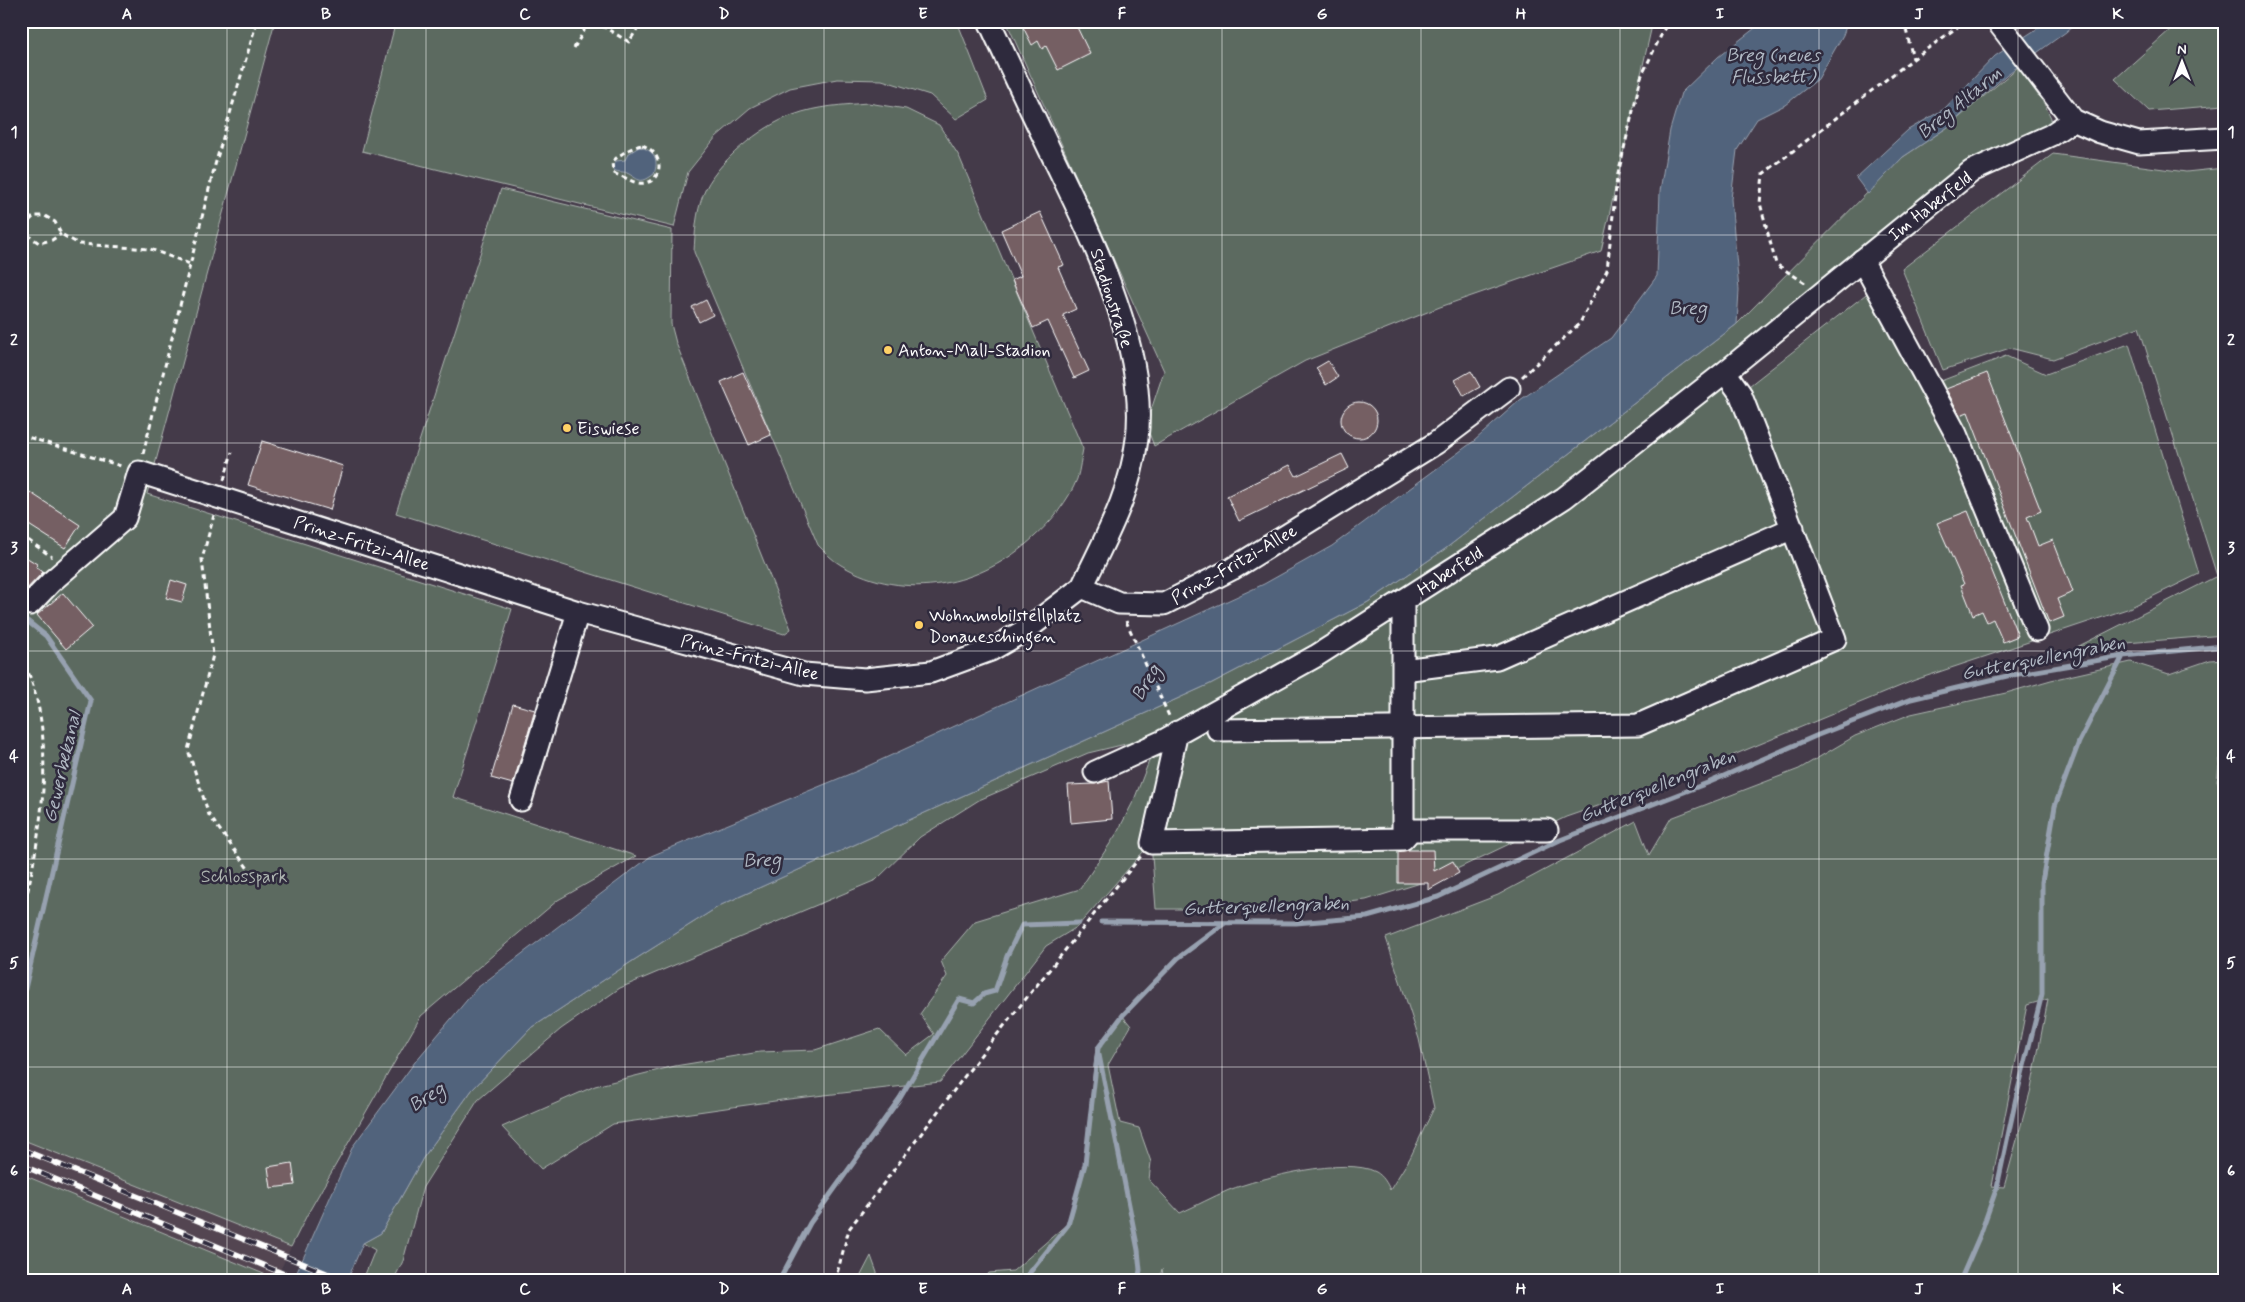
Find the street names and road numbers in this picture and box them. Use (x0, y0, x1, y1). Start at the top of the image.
street label: Im Haberfeld (1884, 166, 1978, 247)
street label: Stadionstraße (1084, 246, 1138, 351)
street label: Prinz-Fritzi-Allee (291, 511, 433, 577)
street label: Prinz-Fritzi-Allee (1167, 519, 1302, 611)
street label: Haberfeld (1413, 542, 1488, 602)
street label: Prinz-Fritzi-Allee (678, 629, 821, 687)

